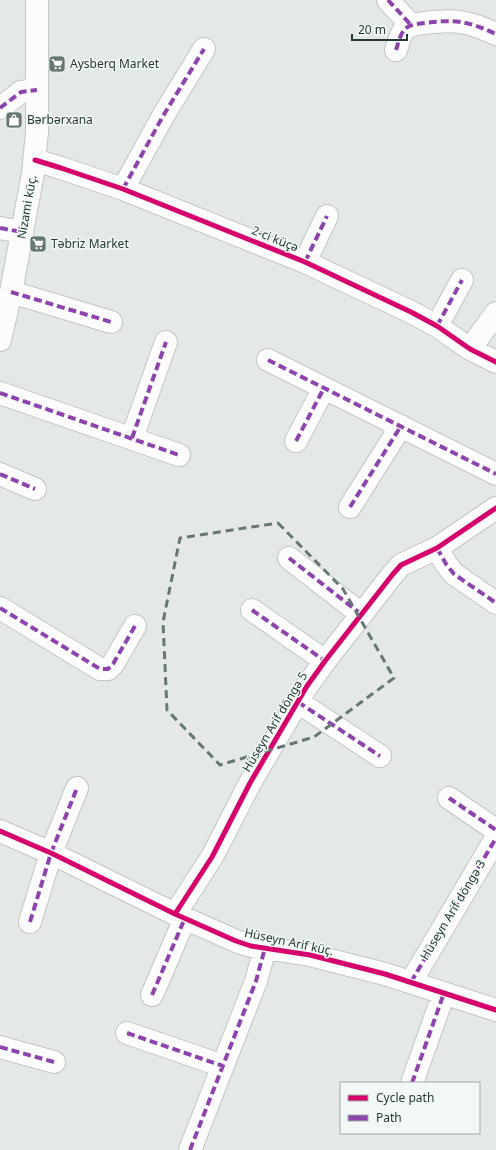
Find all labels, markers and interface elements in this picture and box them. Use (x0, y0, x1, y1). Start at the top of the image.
scale bar (352, 16, 407, 42)
text: 20 m (358, 21, 386, 38)
supermarket icon: Aysberq Market (47, 54, 67, 74)
place label: Aysberq Market (70, 55, 160, 72)
shop icon: Bərbərxana (4, 110, 24, 130)
place label: Bərbərxana (27, 111, 93, 128)
street label: Nizami küç. (13, 174, 41, 240)
street label: 2-ci küçə (249, 221, 301, 256)
supermarket icon: Təbriz Market (28, 234, 48, 254)
place label: Təbriz Market (51, 235, 129, 252)
street label: Hüseyn Arif döngə 5 (238, 668, 311, 775)
street label: Hüseyn Arif döngə 3 (416, 856, 489, 963)
street label: Hüseyn Arif küç. (243, 924, 335, 959)
legend (340, 1082, 480, 1134)
text: Cycle path (376, 1089, 434, 1106)
text: Path (376, 1109, 402, 1126)

